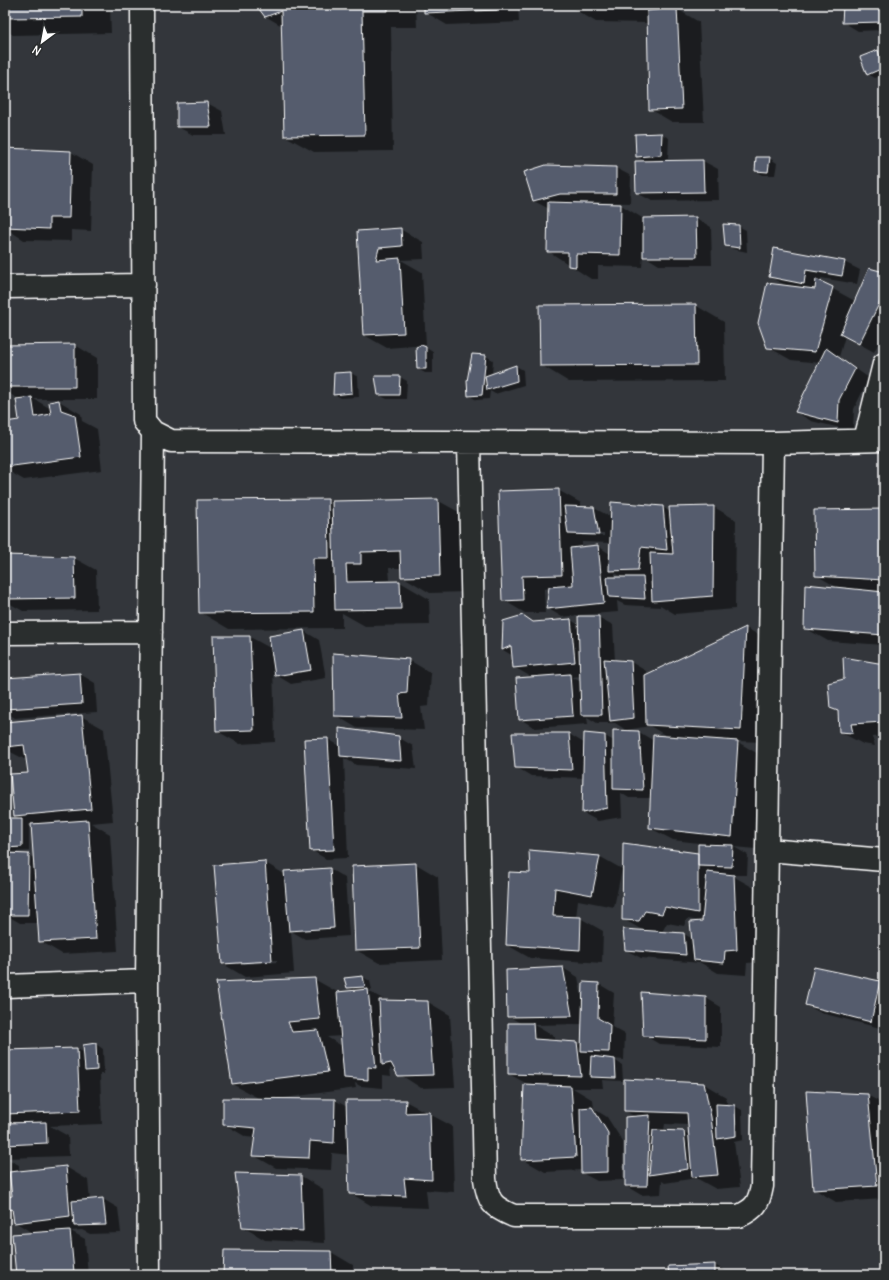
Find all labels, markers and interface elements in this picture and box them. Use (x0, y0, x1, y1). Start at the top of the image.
north arrow (22, 22, 62, 62)
text: N (30, 43, 44, 58)

